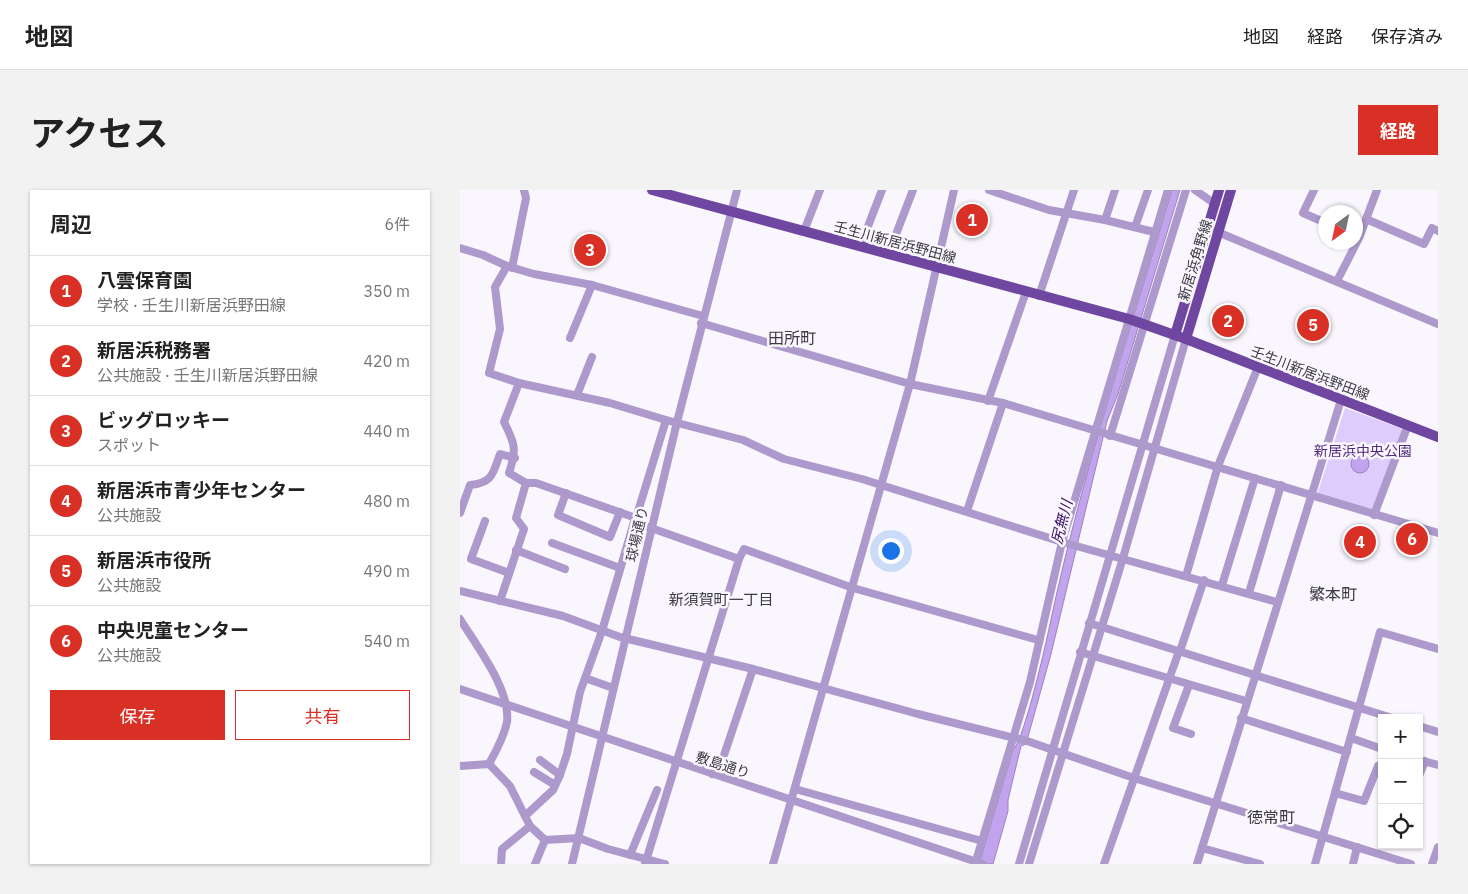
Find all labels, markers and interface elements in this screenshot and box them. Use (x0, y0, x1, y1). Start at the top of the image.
text: 地図 (25, 20, 73, 52)
text: 地図 (1243, 25, 1279, 48)
text: 経路 (1307, 25, 1343, 48)
text: 保存済み (1371, 25, 1443, 48)
button: 経路 (1358, 105, 1438, 155)
text: アクセス (30, 110, 168, 156)
pin: 1 (956, 201, 988, 239)
north arrow (1318, 205, 1363, 250)
text: 周辺 (50, 210, 92, 238)
text: 6件 (384, 214, 410, 234)
street label: 壬生川新居浜野田線 (832, 217, 958, 267)
street label: 新居浜角野線 (1174, 217, 1216, 303)
pin: 3 (574, 231, 606, 269)
text: 八雲保育園 (97, 268, 192, 292)
text: 1 (61, 281, 71, 301)
text: 350 m (363, 281, 410, 301)
text: 学校 · 壬生川新居浜野田線 (97, 295, 286, 315)
pin: 2 (1212, 302, 1244, 340)
pin: 5 (1297, 306, 1329, 344)
district label: 田所町 (768, 328, 816, 348)
text: 新居浜税務署 (97, 338, 211, 362)
street label: 壬生川新居浜野田線 (1248, 342, 1372, 404)
text: 2 (61, 351, 71, 371)
text: 420 m (363, 351, 410, 371)
text: 公共施設 · 壬生川新居浜野田線 (97, 365, 318, 385)
text: ビッグロッキー (97, 408, 230, 432)
text: 3 (61, 421, 71, 441)
text: 440 m (363, 421, 410, 441)
text: スポット (97, 435, 161, 455)
park label: 新居浜中央公園 (1314, 442, 1412, 460)
text: 新居浜市青少年センター (97, 478, 306, 502)
text: 4 (61, 491, 71, 511)
text: 480 m (363, 491, 410, 511)
water label: 尻無川 (1047, 496, 1077, 546)
text: 公共施設 (97, 505, 161, 525)
street label: 球場通り (622, 505, 652, 563)
pin: 6 (1396, 520, 1428, 558)
pin: 4 (1344, 523, 1376, 561)
your location (878, 538, 904, 564)
text: 新居浜市役所 (97, 548, 211, 572)
text: 5 (61, 561, 71, 581)
text: 490 m (363, 561, 410, 581)
text: 公共施設 (97, 575, 161, 595)
district label: 繁本町 (1309, 584, 1357, 604)
district label: 新須賀町一丁目 (668, 590, 774, 609)
text: 中央児童センター (97, 618, 249, 642)
text: 6 (61, 631, 71, 651)
text: 540 m (363, 631, 410, 651)
text: 公共施設 (97, 645, 161, 665)
button: 保存 (50, 690, 225, 740)
button: 共有 (235, 690, 410, 740)
map controls (1378, 714, 1423, 849)
button: + (1378, 714, 1423, 759)
street label: 敷島通り (694, 748, 752, 782)
button: − (1378, 759, 1423, 804)
button: locate (1378, 804, 1423, 849)
district label: 徳常町 (1247, 807, 1295, 827)

